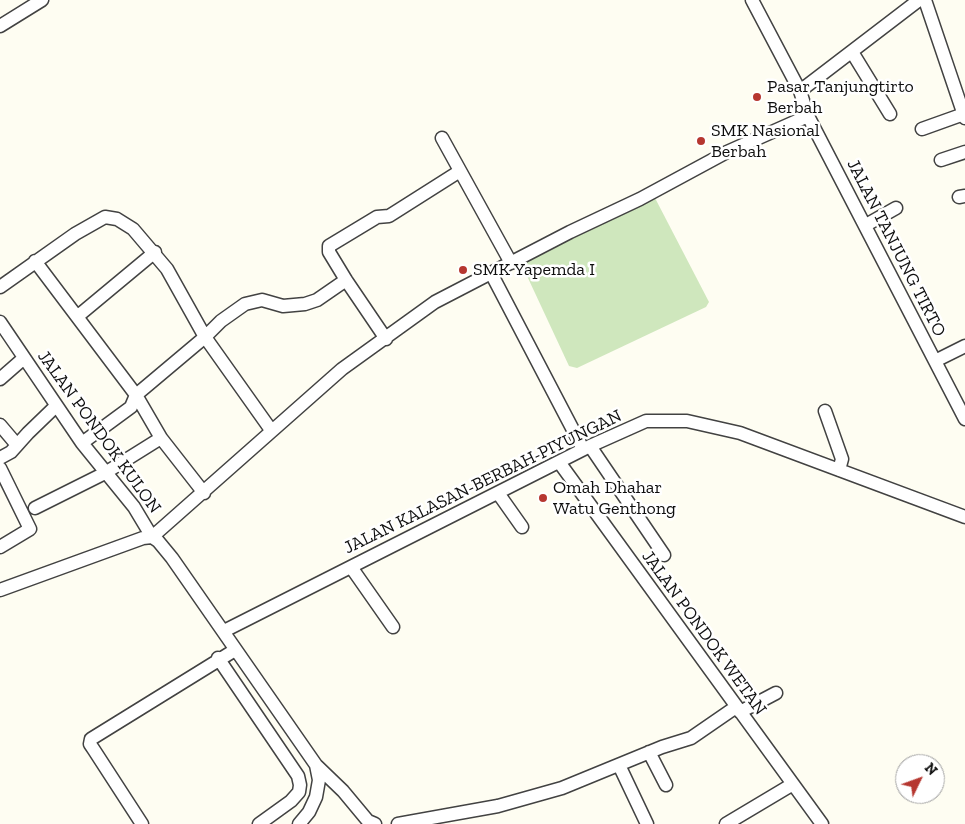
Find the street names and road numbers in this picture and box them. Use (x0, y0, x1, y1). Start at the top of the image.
street label: JALAN TANJUNG TIRTO (842, 156, 950, 340)
street label: JALAN PONDOK KULON (33, 346, 165, 518)
street label: JALAN KALASAN-BERBAH-PIYUNGAN (341, 405, 625, 559)
street label: JALAN PONDOK WETAN (637, 546, 771, 720)

